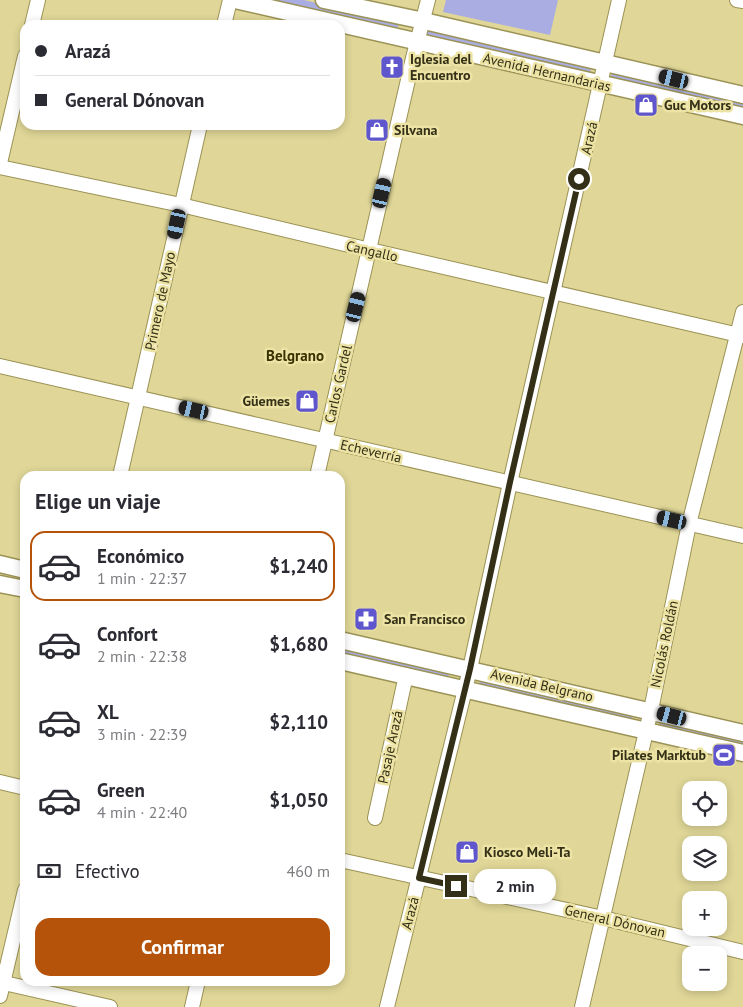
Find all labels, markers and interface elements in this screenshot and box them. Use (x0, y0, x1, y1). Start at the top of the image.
text: Arazá (65, 39, 111, 63)
street label: Avenida Hernandarias (481, 49, 613, 95)
place label: Iglesia del Encuentro (410, 50, 473, 84)
church icon: Iglesia del Encuentro (379, 54, 405, 80)
car (657, 68, 690, 90)
text: General Dónovan (65, 88, 204, 112)
shop icon: Guc Motors (633, 92, 659, 118)
place label: Guc Motors (664, 96, 731, 114)
shop icon: Silvana (364, 117, 390, 143)
street label: Arazá (577, 120, 602, 156)
place label: Silvana (394, 121, 438, 139)
route start (568, 168, 590, 190)
car (371, 177, 392, 209)
car (166, 208, 187, 240)
street label: Cangallo (344, 236, 400, 266)
street label: Primero de Mayo (141, 250, 179, 352)
car (345, 291, 366, 323)
street label: Carlos Gardel (320, 343, 356, 425)
district label: Belgrano (266, 346, 324, 365)
shop icon: Güemes (294, 388, 320, 414)
place label: Güemes (243, 392, 290, 410)
car (177, 399, 210, 421)
street label: Echeverría (339, 435, 403, 467)
text: Elige un viaje (35, 487, 161, 515)
car (655, 509, 688, 531)
icon: car (37, 544, 82, 589)
text: Económico (97, 544, 184, 568)
text: $1,240 (269, 554, 328, 578)
text: 1 min · 22:37 (97, 568, 187, 588)
street label: Nicolás Roldán (646, 599, 682, 689)
pharmacy icon: San Francisco (353, 606, 379, 632)
place label: San Francisco (384, 610, 466, 628)
icon: car (37, 622, 82, 667)
text: Confort (97, 622, 158, 646)
text: $1,680 (269, 632, 328, 656)
text: 2 min · 22:38 (97, 646, 187, 666)
street label: Avenida Belgrano (489, 664, 595, 706)
icon: car (37, 700, 82, 745)
text: XL (97, 700, 119, 724)
car (655, 705, 688, 727)
street label: Pasaje Arazá (373, 709, 407, 785)
text: $2,110 (269, 710, 328, 734)
text: 3 min · 22:39 (97, 724, 187, 744)
sports icon: Pilates Marktub (711, 742, 737, 768)
place label: Pilates Marktub (612, 746, 706, 764)
icon: car (37, 778, 82, 823)
text: Green (97, 778, 145, 802)
map controls (682, 781, 727, 991)
button: locate (682, 781, 727, 826)
text: $1,050 (269, 788, 328, 812)
text: 4 min · 22:40 (97, 802, 187, 822)
button: layers (682, 836, 727, 881)
shop icon: Kiosco Meli-Ta (454, 839, 480, 865)
place label: Kiosco Meli-Ta (484, 843, 570, 861)
icon: cash (35, 857, 63, 885)
text: Efectivo (75, 859, 140, 883)
text: 460 m (287, 861, 330, 881)
callout: 2 min (474, 868, 556, 904)
route end (445, 875, 467, 897)
text: 2 min (495, 876, 535, 896)
button: + (682, 891, 727, 936)
street label: Arazá (397, 895, 423, 931)
street label: General Dónovan (563, 901, 667, 941)
button: Confirmar (35, 918, 330, 976)
button: − (682, 946, 727, 991)

